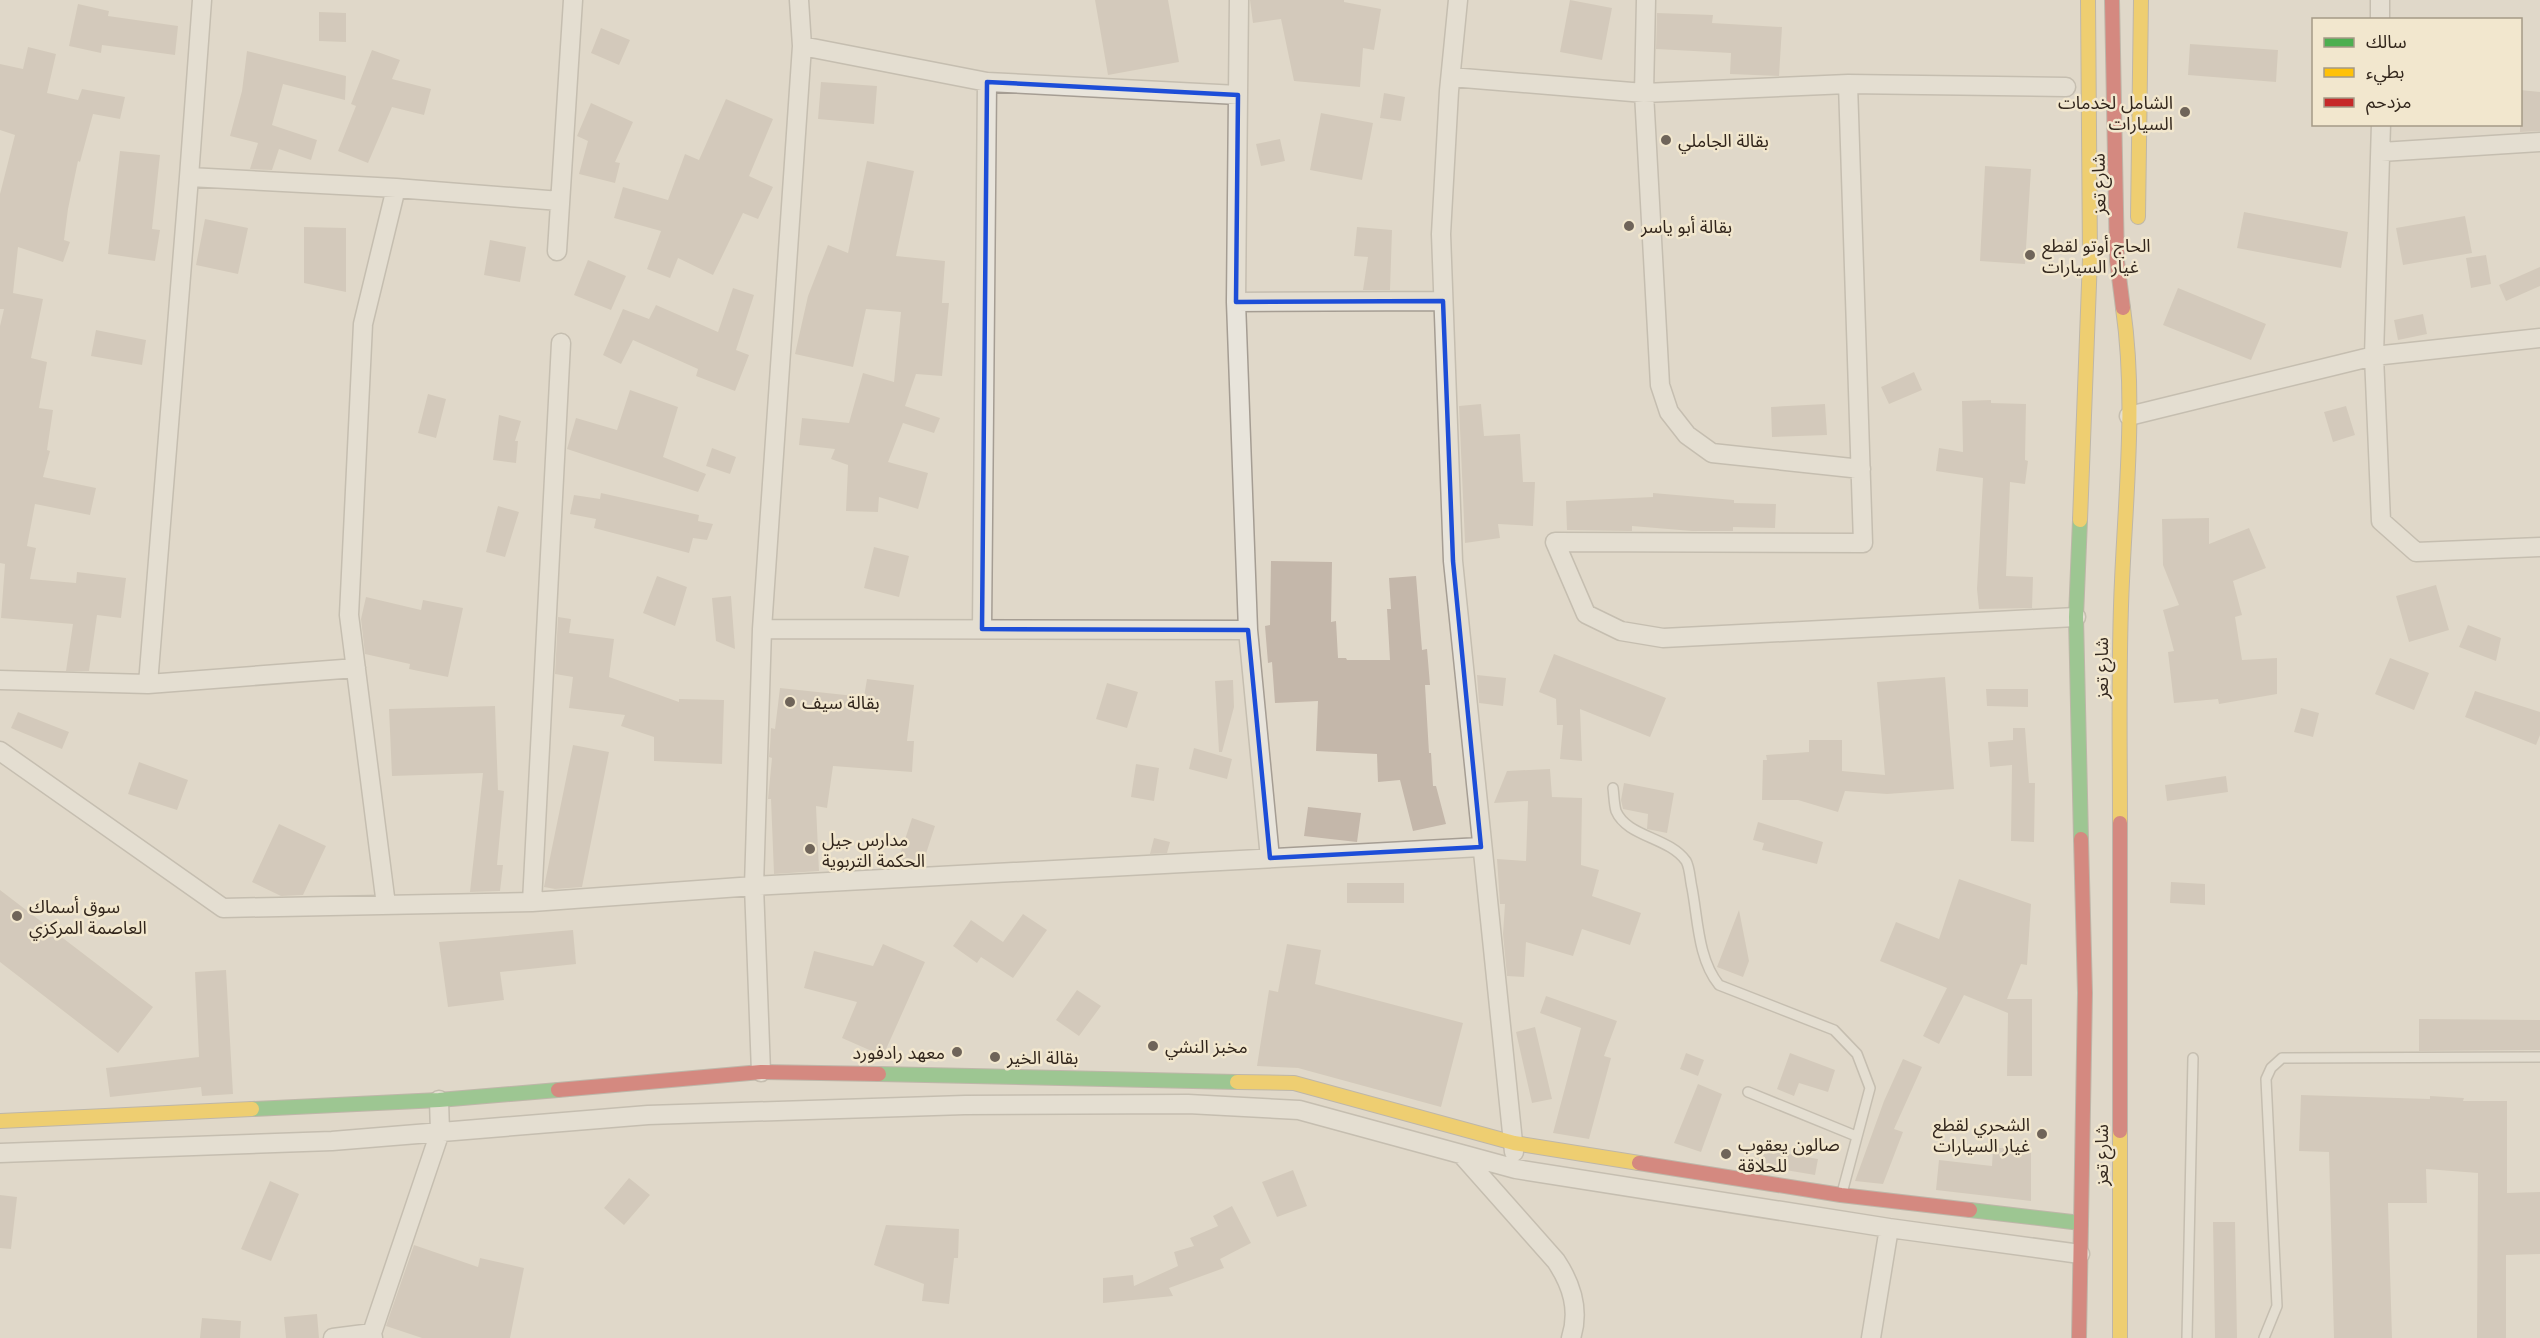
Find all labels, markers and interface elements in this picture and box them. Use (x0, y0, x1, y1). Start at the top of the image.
legend (2312, 18, 2522, 126)
text: سالك (2366, 29, 2407, 53)
text: بطيء (2366, 59, 2404, 85)
text: مزدحم (2366, 89, 2411, 115)
place label: الشامل لخدمات السيارات (2058, 90, 2173, 135)
marker: الشامل لخدمات السيارات (2178, 105, 2192, 119)
place label: بقالة الجاملي (1678, 128, 1769, 154)
marker: بقالة الجاملي (1659, 133, 1673, 147)
street label: شارع تعز (2085, 153, 2114, 216)
place label: بقالة أبو ياسر (1640, 214, 1732, 238)
marker: بقالة أبو ياسر (1622, 219, 1636, 233)
place label: الحاج أوتو لقطع غيار السيارات (2042, 233, 2151, 278)
marker: الحاج أوتو لقطع غيار السيارات (2023, 248, 2037, 262)
street label: شارع تعز (2089, 637, 2116, 700)
place label: بقالة سيف (802, 690, 880, 714)
marker: بقالة سيف (783, 695, 797, 709)
place label: مدارس جيل الحكمة التربوية (822, 827, 925, 872)
marker: مدارس جيل الحكمة التربوية (803, 842, 817, 856)
place label: سوق أسماك العاصمة المركزي (29, 894, 147, 941)
marker: سوق أسماك العاصمة المركزي (10, 909, 24, 923)
place label: مخبز النشي (1165, 1034, 1248, 1060)
marker: مخبز النشي (1146, 1039, 1160, 1053)
place label: معهد رادفورد (853, 1040, 945, 1064)
marker: معهد رادفورد (950, 1045, 964, 1059)
place label: بقالة الخير (1006, 1045, 1078, 1069)
marker: بقالة الخير (988, 1050, 1002, 1064)
place label: الشحري لقطع غيار السيارات (1933, 1112, 2030, 1157)
street label: شارع تعز (2089, 1124, 2116, 1187)
marker: الشحري لقطع غيار السيارات (2035, 1127, 2049, 1141)
place label: صالون يعقوب للحلاقة (1738, 1132, 1840, 1177)
marker: صالون يعقوب للحلاقة (1719, 1147, 1733, 1161)

